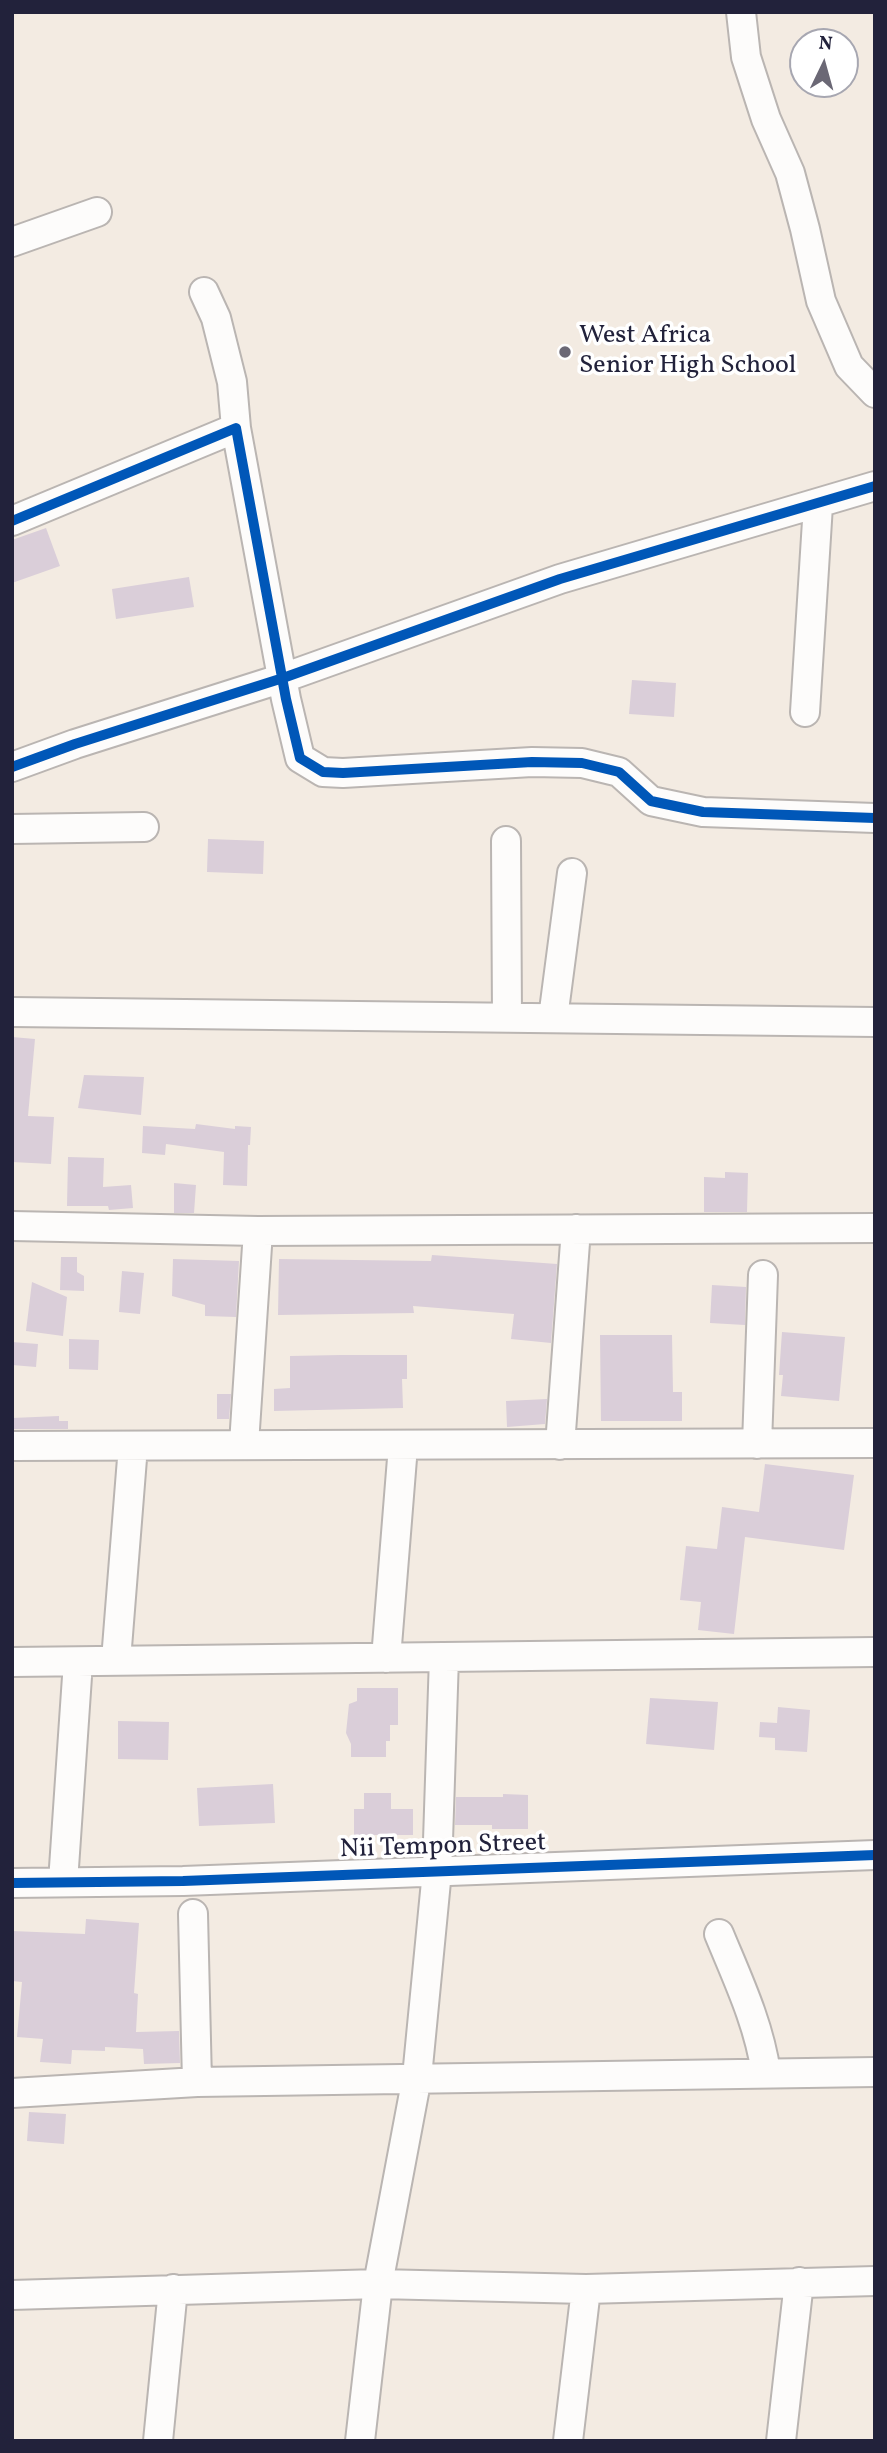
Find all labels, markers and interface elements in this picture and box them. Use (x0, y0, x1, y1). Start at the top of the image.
north arrow (789, 28, 859, 98)
text: N (818, 31, 834, 58)
place label: West Africa Senior High School (579, 321, 796, 382)
marker: West Africa Senior High School (557, 344, 573, 360)
street label: Nii Tempon Street (339, 1829, 547, 1867)

